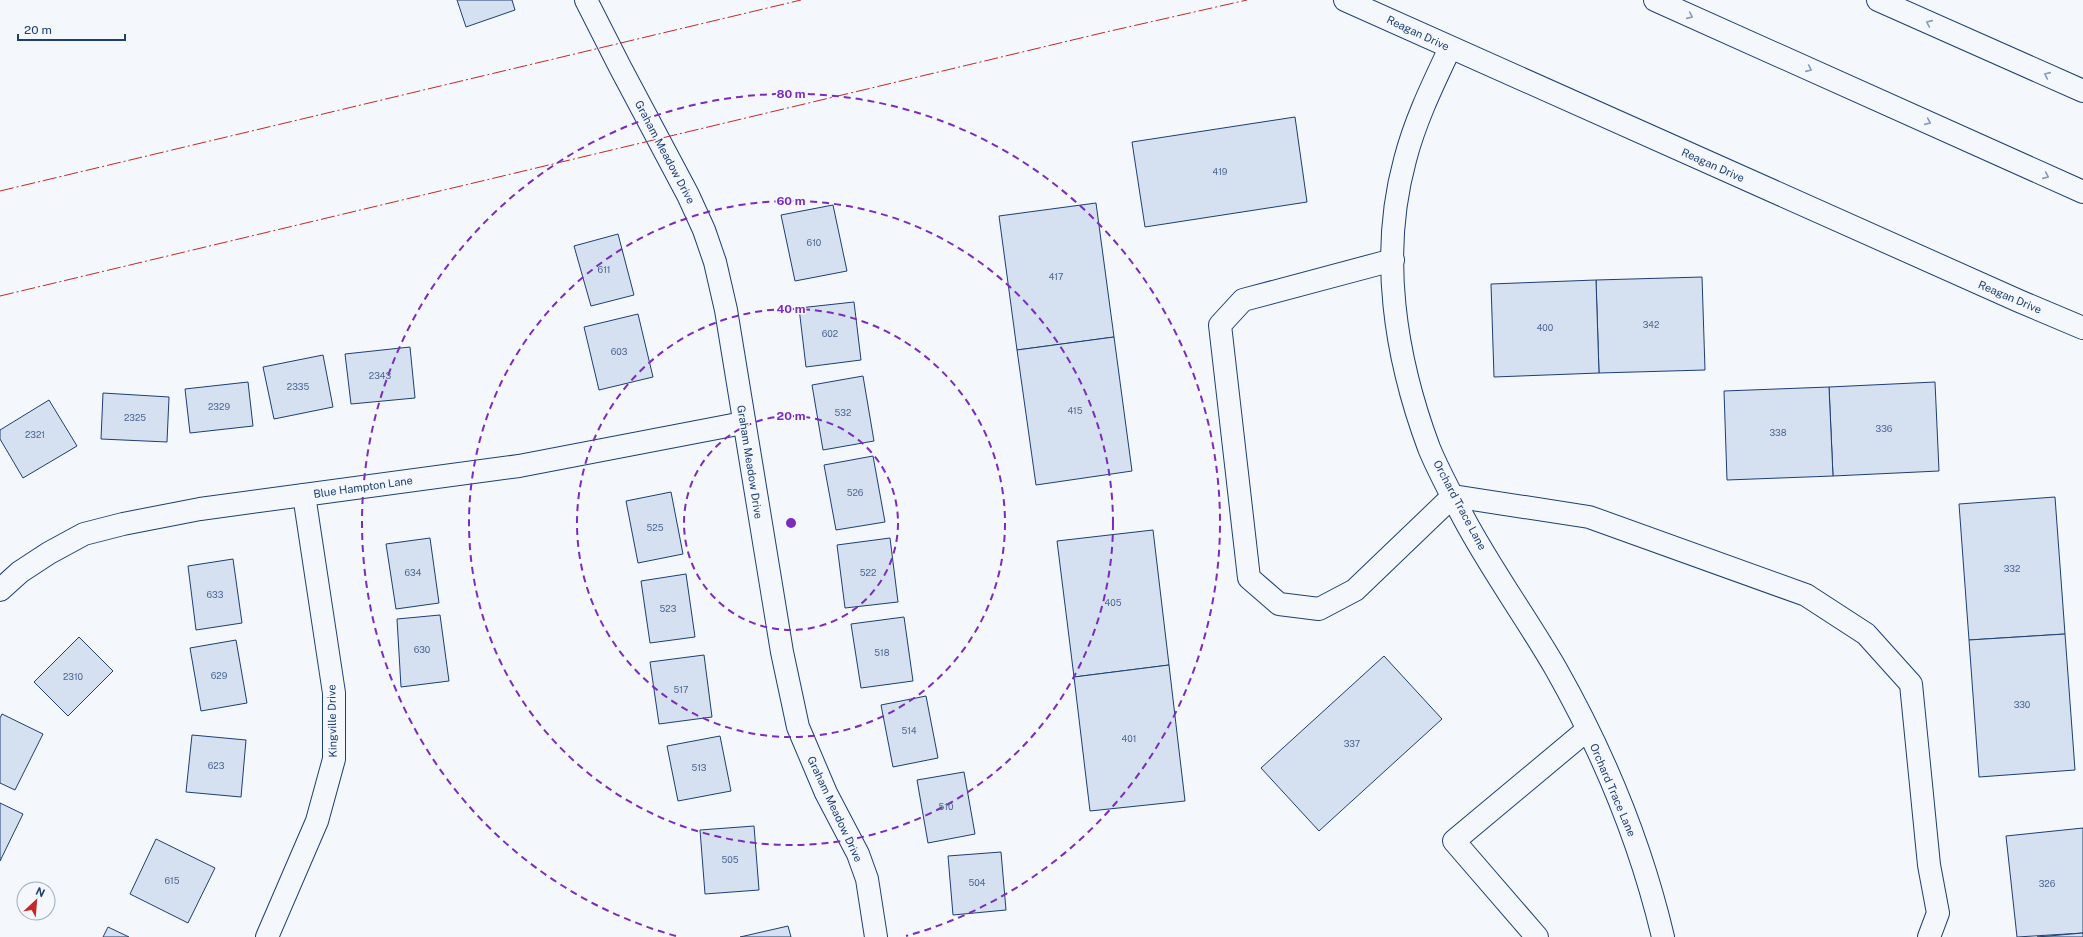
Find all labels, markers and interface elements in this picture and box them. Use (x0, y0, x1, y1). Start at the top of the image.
one-way arrow (1686, 11, 1694, 19)
street label: Reagan Drive (1385, 13, 1451, 53)
scale bar (18, 16, 125, 42)
one-way arrow (1925, 19, 1932, 27)
text: 20 m (24, 23, 52, 37)
one-way arrow (1805, 64, 1813, 72)
one-way arrow (2044, 72, 2051, 80)
text: 80 m (776, 87, 806, 101)
street label: Graham Meadow Drive (633, 98, 697, 206)
one-way arrow (1923, 117, 1931, 125)
street label: Reagan Drive (1680, 146, 1746, 184)
house number: 419 (1213, 166, 1228, 177)
one-way arrow (2042, 171, 2050, 179)
text: 60 m (776, 194, 806, 208)
house number: 610 (807, 237, 822, 248)
house number: 611 (598, 264, 610, 275)
house number: 417 (1049, 271, 1063, 282)
street label: Reagan Drive (1977, 278, 2043, 316)
text: 40 m (776, 302, 806, 316)
house number: 342 (1643, 319, 1659, 330)
house number: 400 (1537, 322, 1554, 333)
house number: 602 (822, 328, 838, 339)
house number: 603 (611, 346, 628, 357)
house number: 2343 (369, 370, 391, 381)
house number: 2335 (287, 381, 309, 392)
house number: 2329 (208, 401, 230, 412)
street label: Graham Meadow Drive (735, 404, 765, 520)
house number: 415 (1067, 405, 1083, 416)
house number: 532 (835, 407, 851, 418)
text: 20 m (777, 409, 806, 423)
house number: 2325 (124, 412, 146, 423)
house number: 336 (1876, 423, 1893, 434)
house number: 338 (1769, 427, 1787, 438)
house number: 2321 (25, 429, 45, 440)
street label: Orchard Trace Lane (1431, 458, 1489, 552)
street label: Blue Hampton Lane (313, 474, 413, 500)
house number: 526 (847, 487, 864, 498)
centre of rings (784, 516, 798, 530)
house number: 525 (647, 522, 664, 533)
house number: 332 (2004, 563, 2020, 574)
house number: 634 (405, 567, 422, 578)
house number: 522 (860, 567, 876, 578)
house number: 633 (207, 589, 224, 600)
house number: 405 (1105, 597, 1122, 608)
house number: 523 (660, 603, 677, 614)
house number: 630 (414, 644, 431, 655)
house number: 518 (874, 647, 890, 658)
house number: 629 (211, 670, 228, 681)
house number: 2310 (63, 671, 84, 682)
street label: Kingville Drive (325, 684, 339, 758)
house number: 517 (674, 684, 688, 695)
house number: 330 (2014, 699, 2031, 710)
house number: 514 (901, 725, 917, 736)
house number: 401 (1122, 733, 1136, 744)
house number: 337 (1344, 738, 1360, 749)
street label: Orchard Trace Lane (1588, 742, 1638, 838)
street label: Graham Meadow Drive (805, 754, 865, 864)
house number: 623 (208, 760, 225, 771)
house number: 513 (691, 762, 707, 773)
house number: 510 (939, 801, 954, 812)
house number: 505 (721, 854, 739, 865)
house number: 615 (164, 875, 180, 886)
house number: 504 (969, 877, 986, 888)
house number: 326 (2039, 878, 2056, 889)
north arrow (16, 881, 56, 921)
text: N (34, 885, 47, 899)

